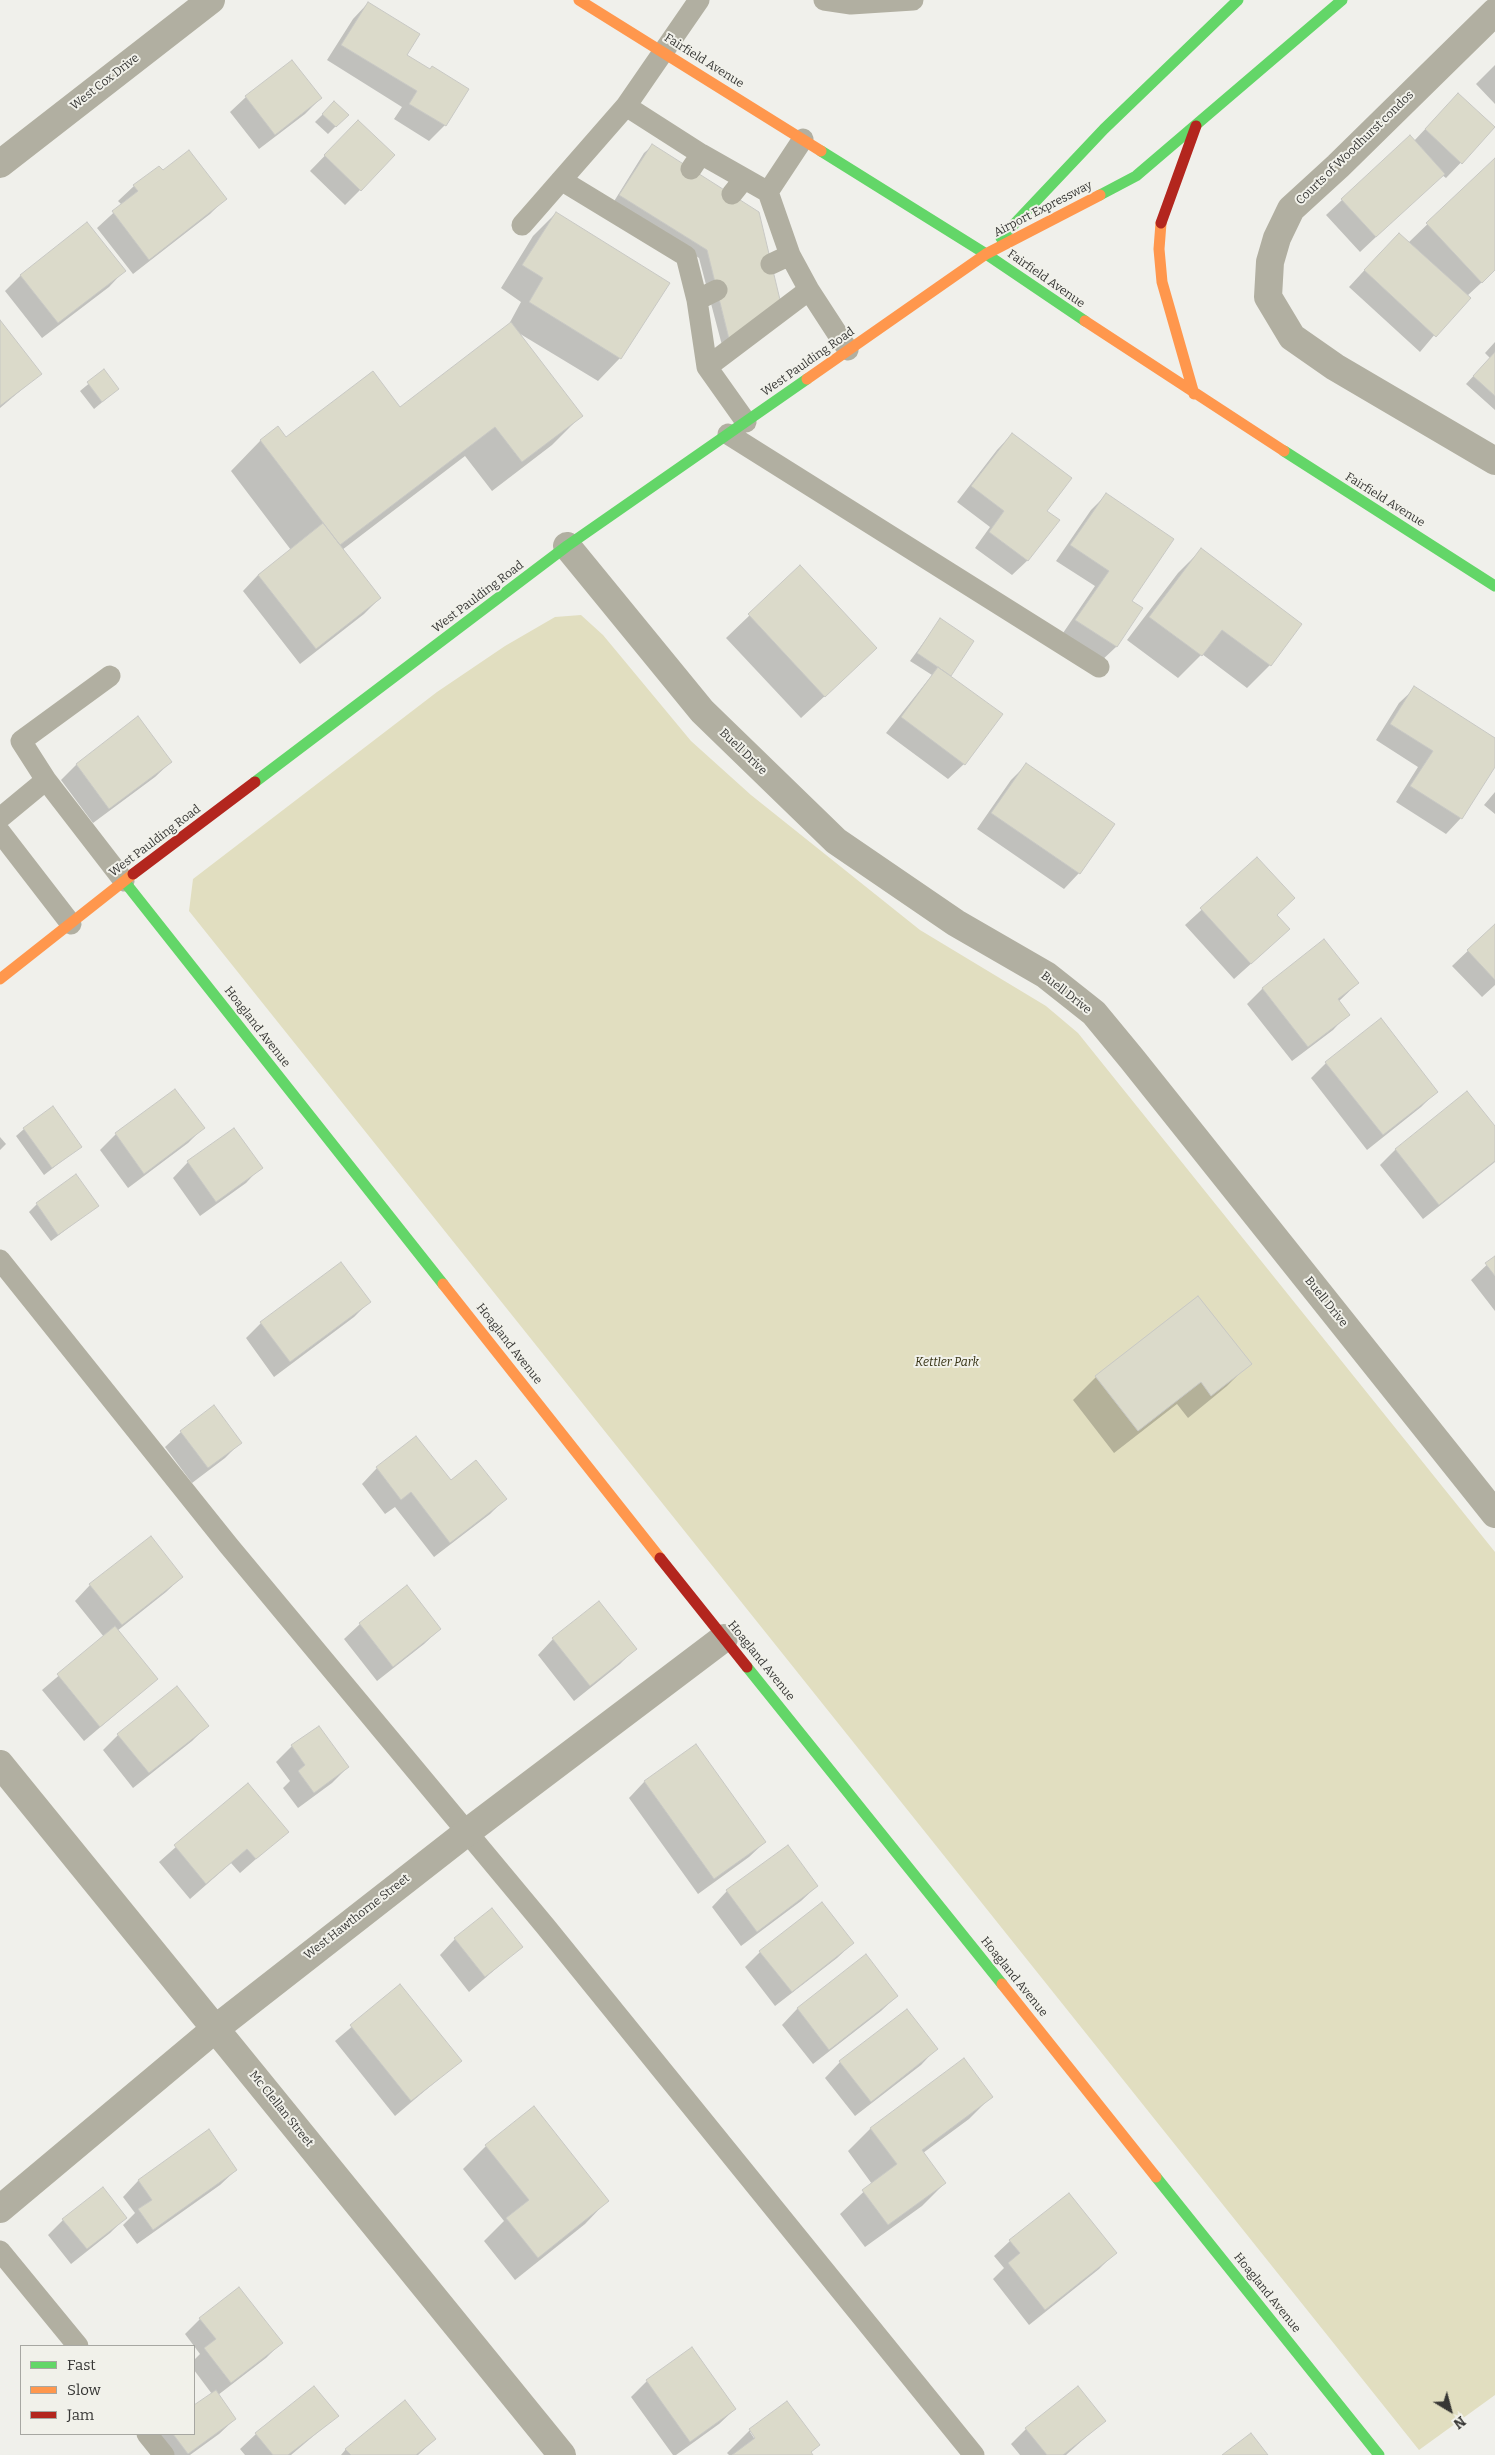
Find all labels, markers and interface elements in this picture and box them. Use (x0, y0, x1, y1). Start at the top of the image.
street label: Fairfield Avenue (661, 31, 747, 91)
street label: West Cox Drive (68, 51, 142, 113)
street label: Courts of Woodhurst condos (1293, 88, 1417, 208)
street label: Airport Expressway (991, 178, 1095, 240)
street label: Fairfield Avenue (1004, 247, 1088, 311)
street label: West Paulding Road (759, 324, 857, 400)
street label: Fairfield Avenue (1342, 470, 1428, 530)
street label: West Paulding Road (430, 558, 526, 636)
street label: Buell Drive (716, 726, 770, 778)
street label: West Paulding Road (107, 802, 203, 880)
street label: Buell Drive (1038, 969, 1094, 1017)
street label: Hoagland Avenue (221, 984, 293, 1070)
street label: Buell Drive (1301, 1274, 1351, 1330)
street label: Hoagland Avenue (473, 1301, 545, 1387)
park label: Kettler Park (915, 1356, 979, 1370)
street label: Hoagland Avenue (724, 1618, 798, 1704)
street label: West Hawthorne Street (301, 1871, 413, 1963)
street label: Hoagland Avenue (977, 1934, 1051, 2020)
street label: Mc Clellan Street (246, 2068, 316, 2150)
street label: Hoagland Avenue (1230, 2250, 1304, 2336)
legend (20, 2345, 195, 2435)
text: Fast (67, 2356, 96, 2374)
text: Slow (67, 2381, 101, 2399)
north arrow (1425, 2385, 1475, 2435)
text: Jam (67, 2406, 94, 2424)
text: N (1450, 2412, 1469, 2432)

